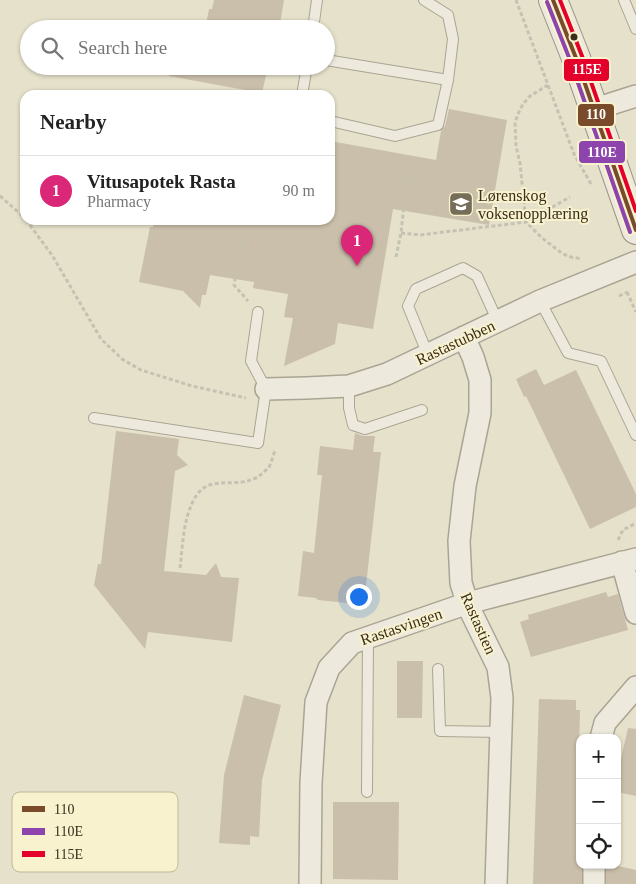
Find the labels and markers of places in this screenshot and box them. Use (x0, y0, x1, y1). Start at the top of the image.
unlabelled marker (569, 32, 579, 42)
place label: Lørenskog voksenopplæring (478, 187, 588, 223)
school or university icon: Lørenskog voksenopplæring (448, 191, 474, 217)
pin: 1 (341, 225, 373, 266)

